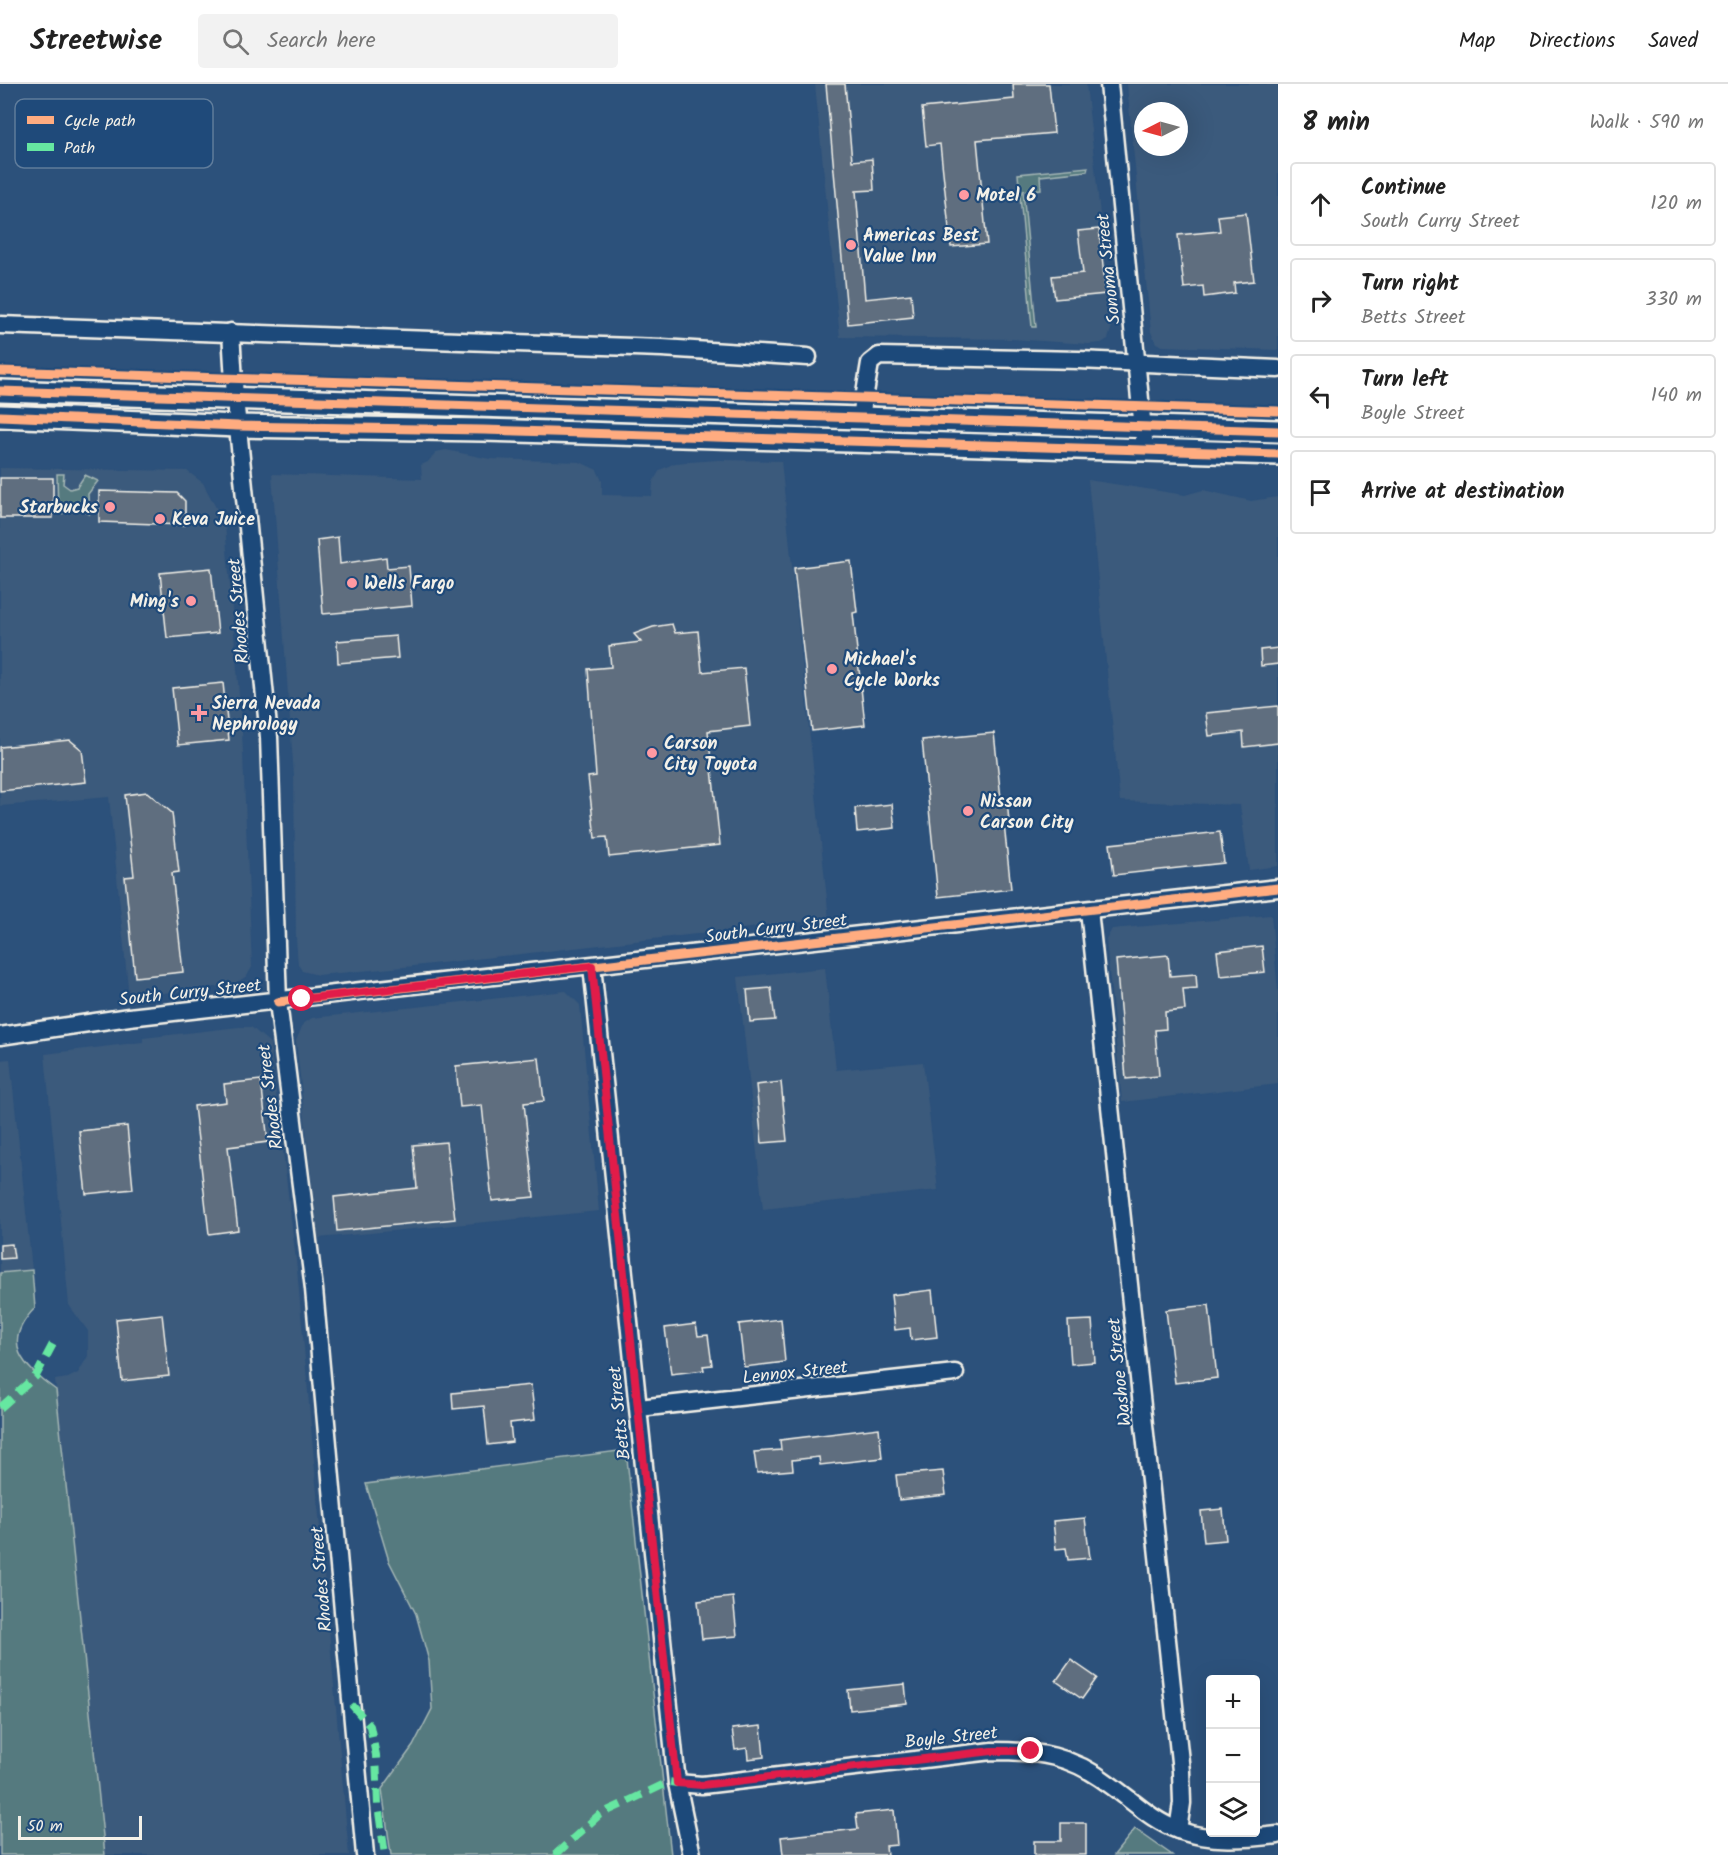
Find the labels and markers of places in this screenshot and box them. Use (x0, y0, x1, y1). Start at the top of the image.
place label: Motel 6 (976, 182, 1036, 211)
marker: Motel 6 (957, 188, 971, 202)
place label: Americas Best Value Inn (863, 222, 980, 272)
marker: Americas Best Value Inn (844, 238, 858, 252)
place label: Starbucks (19, 494, 99, 523)
marker: Starbucks (103, 500, 117, 514)
place label: Keva Juice (172, 506, 255, 535)
marker: Keva Juice (153, 512, 167, 526)
place label: Wells Fargo (364, 570, 454, 599)
marker: Wells Fargo (345, 576, 359, 590)
place label: Ming's (130, 588, 180, 617)
marker: Ming's (184, 594, 198, 608)
place label: Michael's Cycle Works (844, 646, 940, 696)
marker: Michael's Cycle Works (825, 662, 839, 676)
place label: Sierra Nevada Nephrology (212, 690, 320, 740)
marker: Sierra Nevada Nephrology (190, 704, 208, 722)
place label: Carson City Toyota (664, 730, 757, 780)
marker: Carson City Toyota (645, 746, 659, 760)
place label: Nissan Carson City (980, 788, 1074, 838)
marker: Nissan Carson City (961, 804, 975, 818)

